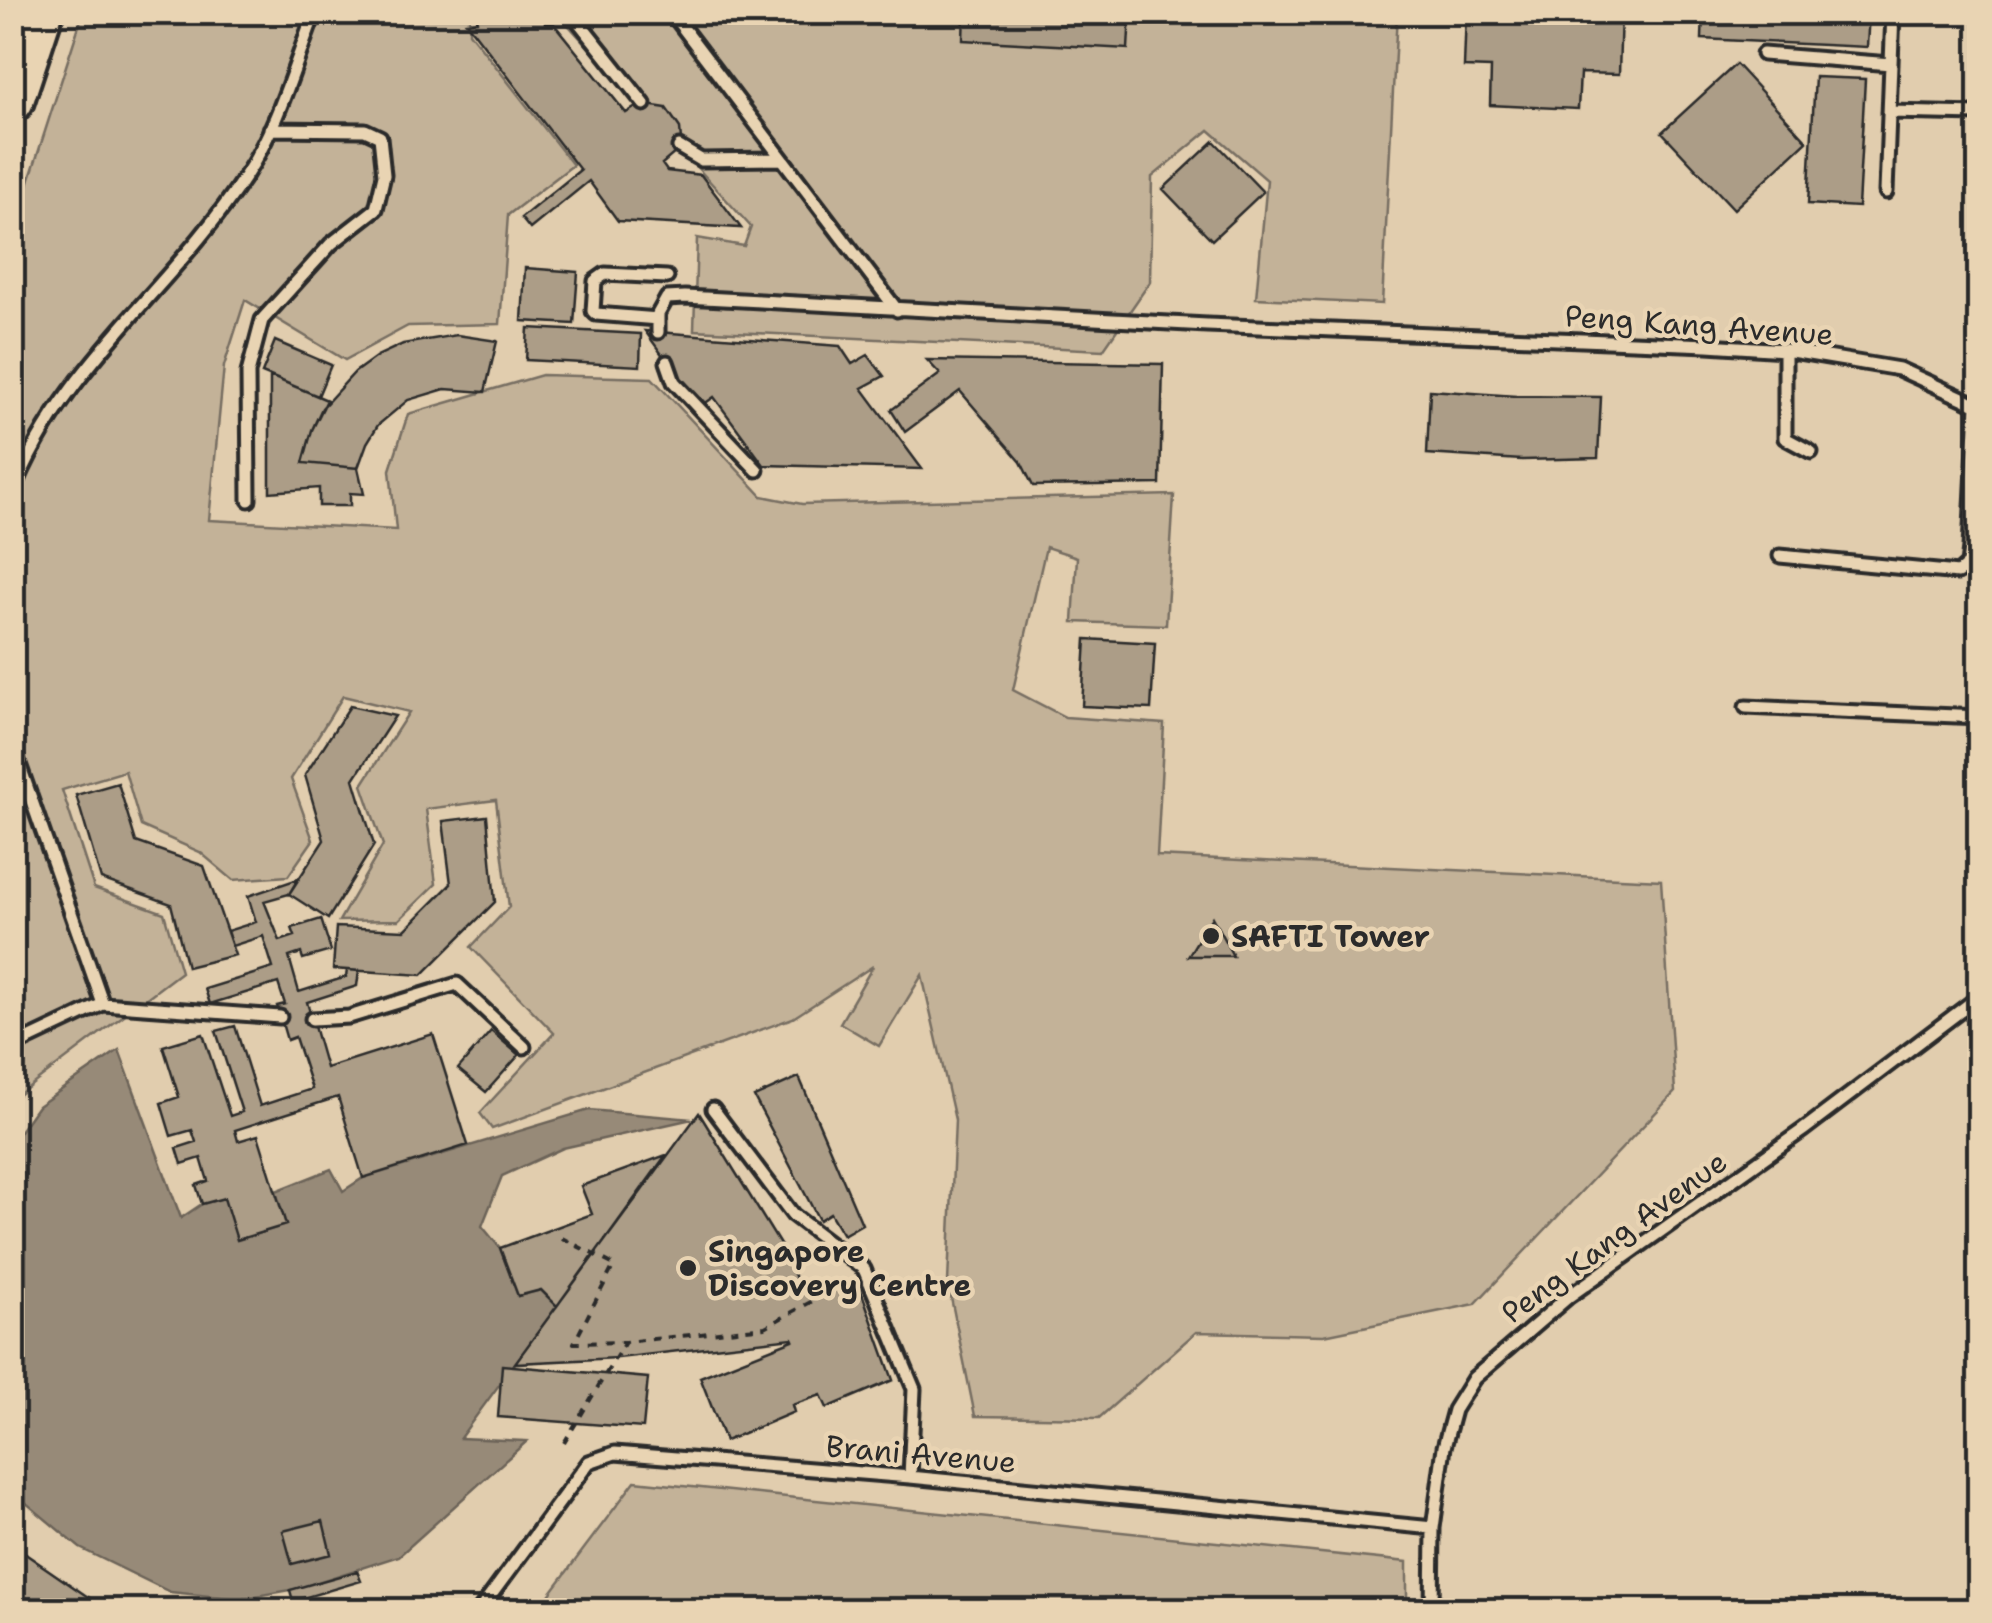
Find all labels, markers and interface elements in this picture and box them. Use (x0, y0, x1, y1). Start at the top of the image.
street label: Peng Kang Avenue (1563, 295, 1835, 355)
place label: SAFTI Tower (1231, 916, 1430, 957)
marker: SAFTI Tower (1200, 925, 1222, 947)
street label: Peng Kang Avenue (1493, 1141, 1735, 1333)
place label: Singapore Discovery Centre (708, 1231, 971, 1306)
marker: Singapore Discovery Centre (677, 1257, 699, 1279)
street label: Brani Avenue (824, 1425, 1018, 1483)

